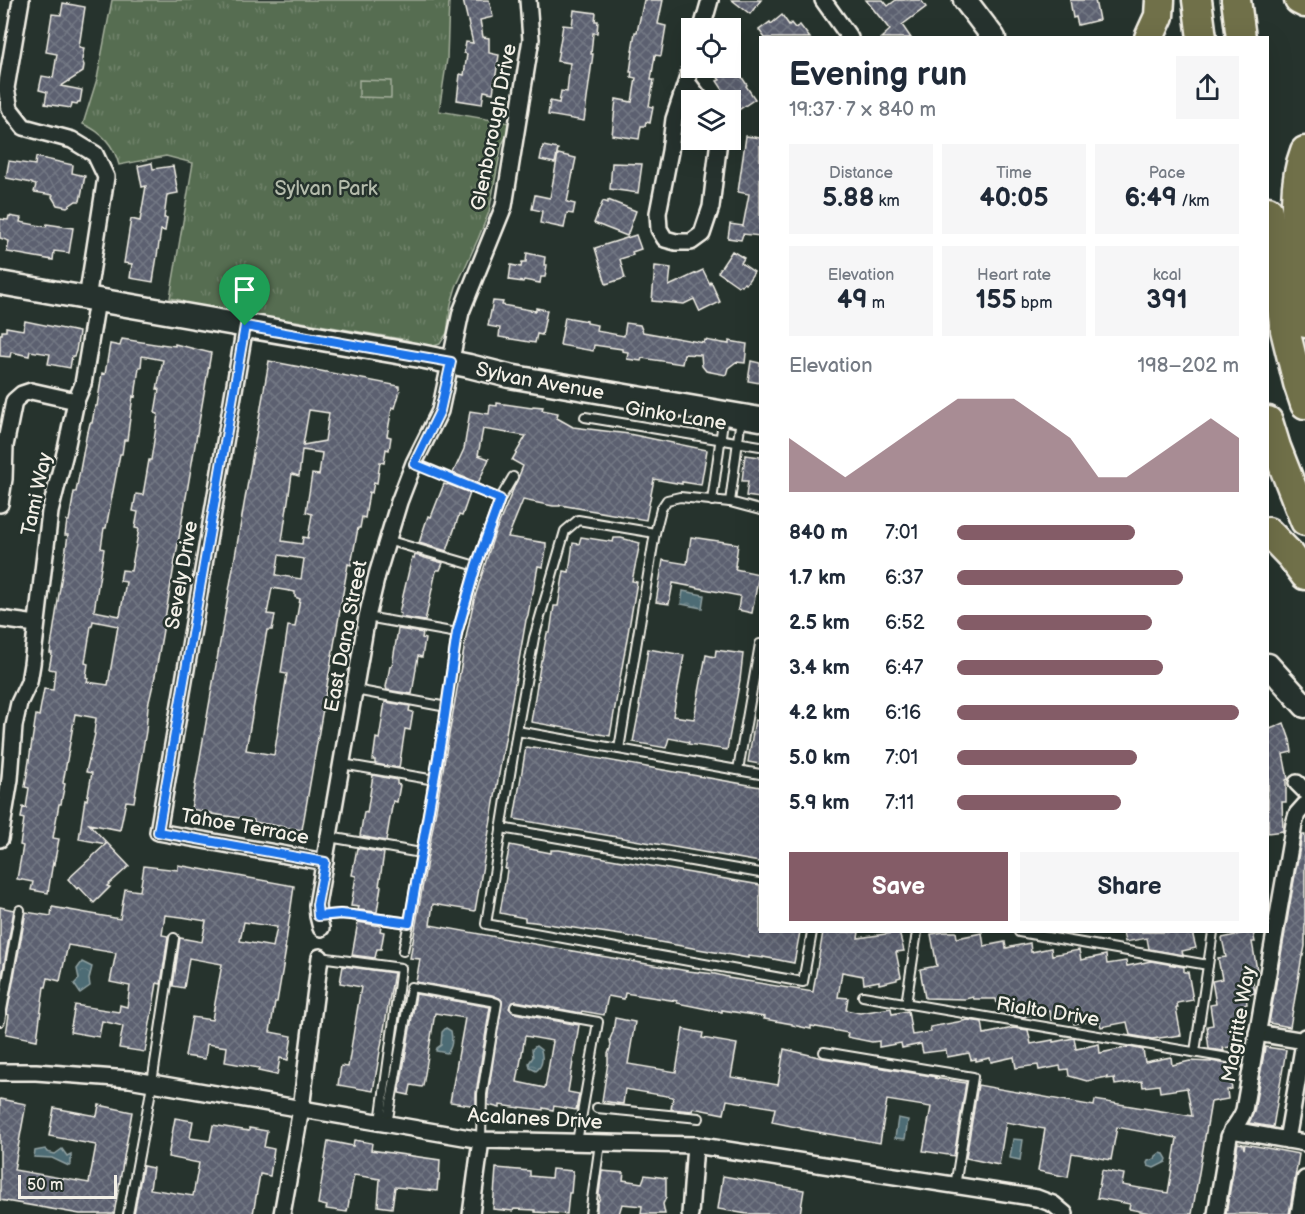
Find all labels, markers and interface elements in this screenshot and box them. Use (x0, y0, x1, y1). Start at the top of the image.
map controls (681, 18, 741, 150)
button: locate (681, 18, 741, 78)
street label: Glenborough Drive (466, 42, 522, 213)
text: Evening run (789, 55, 967, 95)
button: share (1176, 56, 1239, 119)
button: layers (681, 90, 741, 150)
text: 19:37 · 7 × 840 m (789, 98, 936, 122)
text: Distance (829, 164, 893, 183)
text: Time (996, 164, 1032, 183)
text: Pace (1149, 164, 1185, 183)
park label: Sylvan Park (274, 177, 378, 201)
text: 5.88 (822, 183, 874, 214)
text: 40:05 (980, 183, 1048, 214)
text: 6:49 (1124, 183, 1177, 214)
text: km (874, 192, 900, 211)
text: /km (1177, 192, 1210, 211)
pin (219, 264, 270, 326)
text: Elevation (828, 266, 894, 285)
text: Heart rate (977, 266, 1051, 285)
text: kcal (1153, 266, 1181, 285)
icon: arrive (228, 273, 261, 306)
text: 49 (837, 285, 868, 316)
text: 155 (976, 285, 1017, 316)
text: 391 (1146, 285, 1188, 316)
text: m (868, 294, 885, 313)
text: bpm (1017, 294, 1052, 313)
text: Elevation (789, 354, 872, 378)
text: 198–202 m (1138, 354, 1239, 378)
street label: Sylvan Avenue (473, 357, 606, 405)
street label: Ginko Lane (623, 396, 728, 436)
street label: Tami Way (16, 450, 58, 538)
street label: Sevely Drive (161, 519, 203, 631)
text: 840 m (789, 521, 848, 545)
text: 7:01 (885, 521, 918, 545)
street label: East Dana Street (320, 558, 372, 714)
text: 1.7 km (789, 566, 846, 590)
text: 6:37 (885, 566, 923, 590)
text: 2.5 km (789, 611, 850, 635)
text: 6:52 (885, 611, 925, 635)
text: 3.4 km (789, 656, 850, 680)
text: 6:47 (885, 656, 923, 680)
text: 4.2 km (789, 701, 850, 725)
text: 6:16 (885, 701, 921, 725)
text: 5.0 km (789, 746, 850, 770)
text: 7:01 (885, 746, 918, 770)
text: 5.9 km (789, 791, 850, 815)
text: 7:11 (885, 791, 914, 815)
street label: Tahoe Terrace (179, 804, 311, 850)
button: Save (789, 852, 1008, 921)
button: Share (1020, 852, 1239, 921)
street label: Magritte Way (1217, 964, 1261, 1084)
street label: Rialto Drive (995, 992, 1101, 1032)
street label: Acalanes Drive (467, 1103, 603, 1135)
scale bar (18, 1172, 117, 1200)
text: 50 m (27, 1176, 63, 1195)

